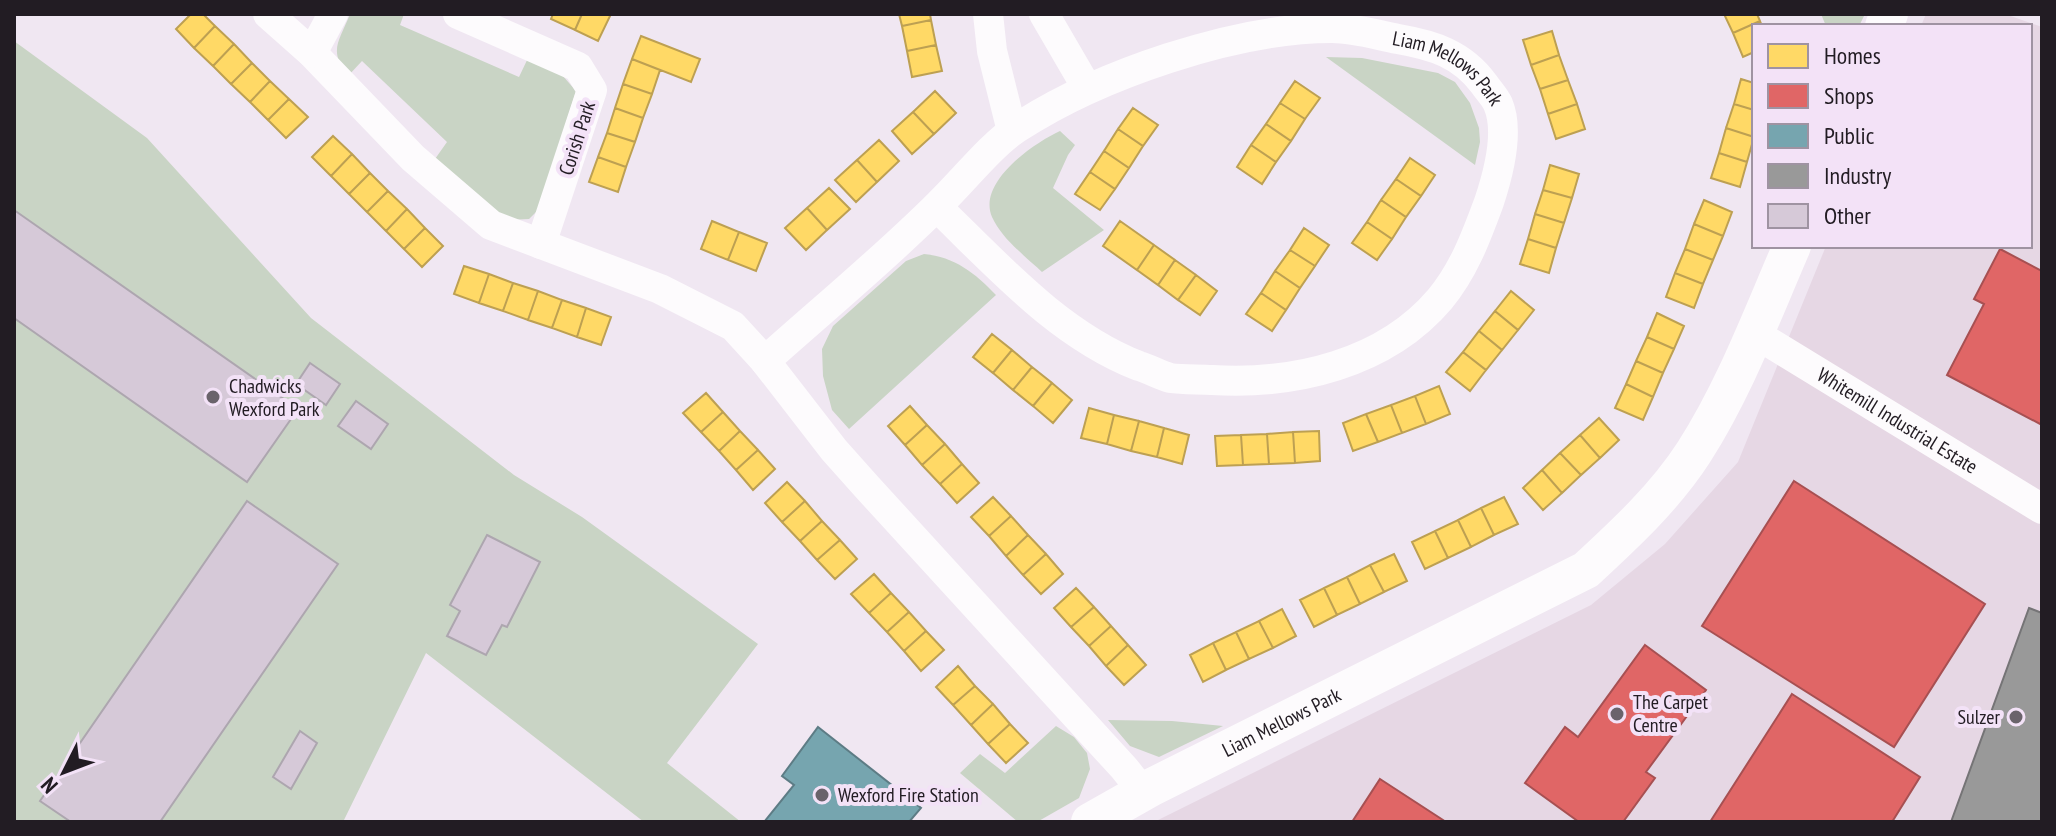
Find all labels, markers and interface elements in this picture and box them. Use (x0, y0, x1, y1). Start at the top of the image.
legend (1752, 24, 2032, 248)
street label: Liam Mellows Park (1390, 25, 1509, 111)
text: Homes (1824, 40, 1881, 71)
text: Shops (1824, 80, 1874, 111)
street label: Corish Park (553, 97, 601, 178)
text: Public (1824, 120, 1875, 151)
text: Industry (1824, 160, 1891, 191)
text: Other (1824, 200, 1871, 231)
street label: Whitemill Industrial Estate (1812, 362, 1982, 480)
place label: Chadwicks Wexford Park (229, 373, 320, 422)
marker: Chadwicks Wexford Park (204, 388, 222, 406)
street label: Liam Mellows Park (1218, 682, 1345, 763)
place label: The Carpet Centre (1633, 689, 1709, 738)
place label: Sulzer (1957, 704, 2001, 730)
marker: The Carpet Centre (1608, 705, 1626, 723)
marker: Sulzer (2007, 708, 2025, 726)
north arrow (24, 732, 104, 812)
text: N (35, 772, 64, 799)
place label: Wexford Fire Station (838, 782, 979, 808)
marker: Wexford Fire Station (813, 786, 831, 804)

